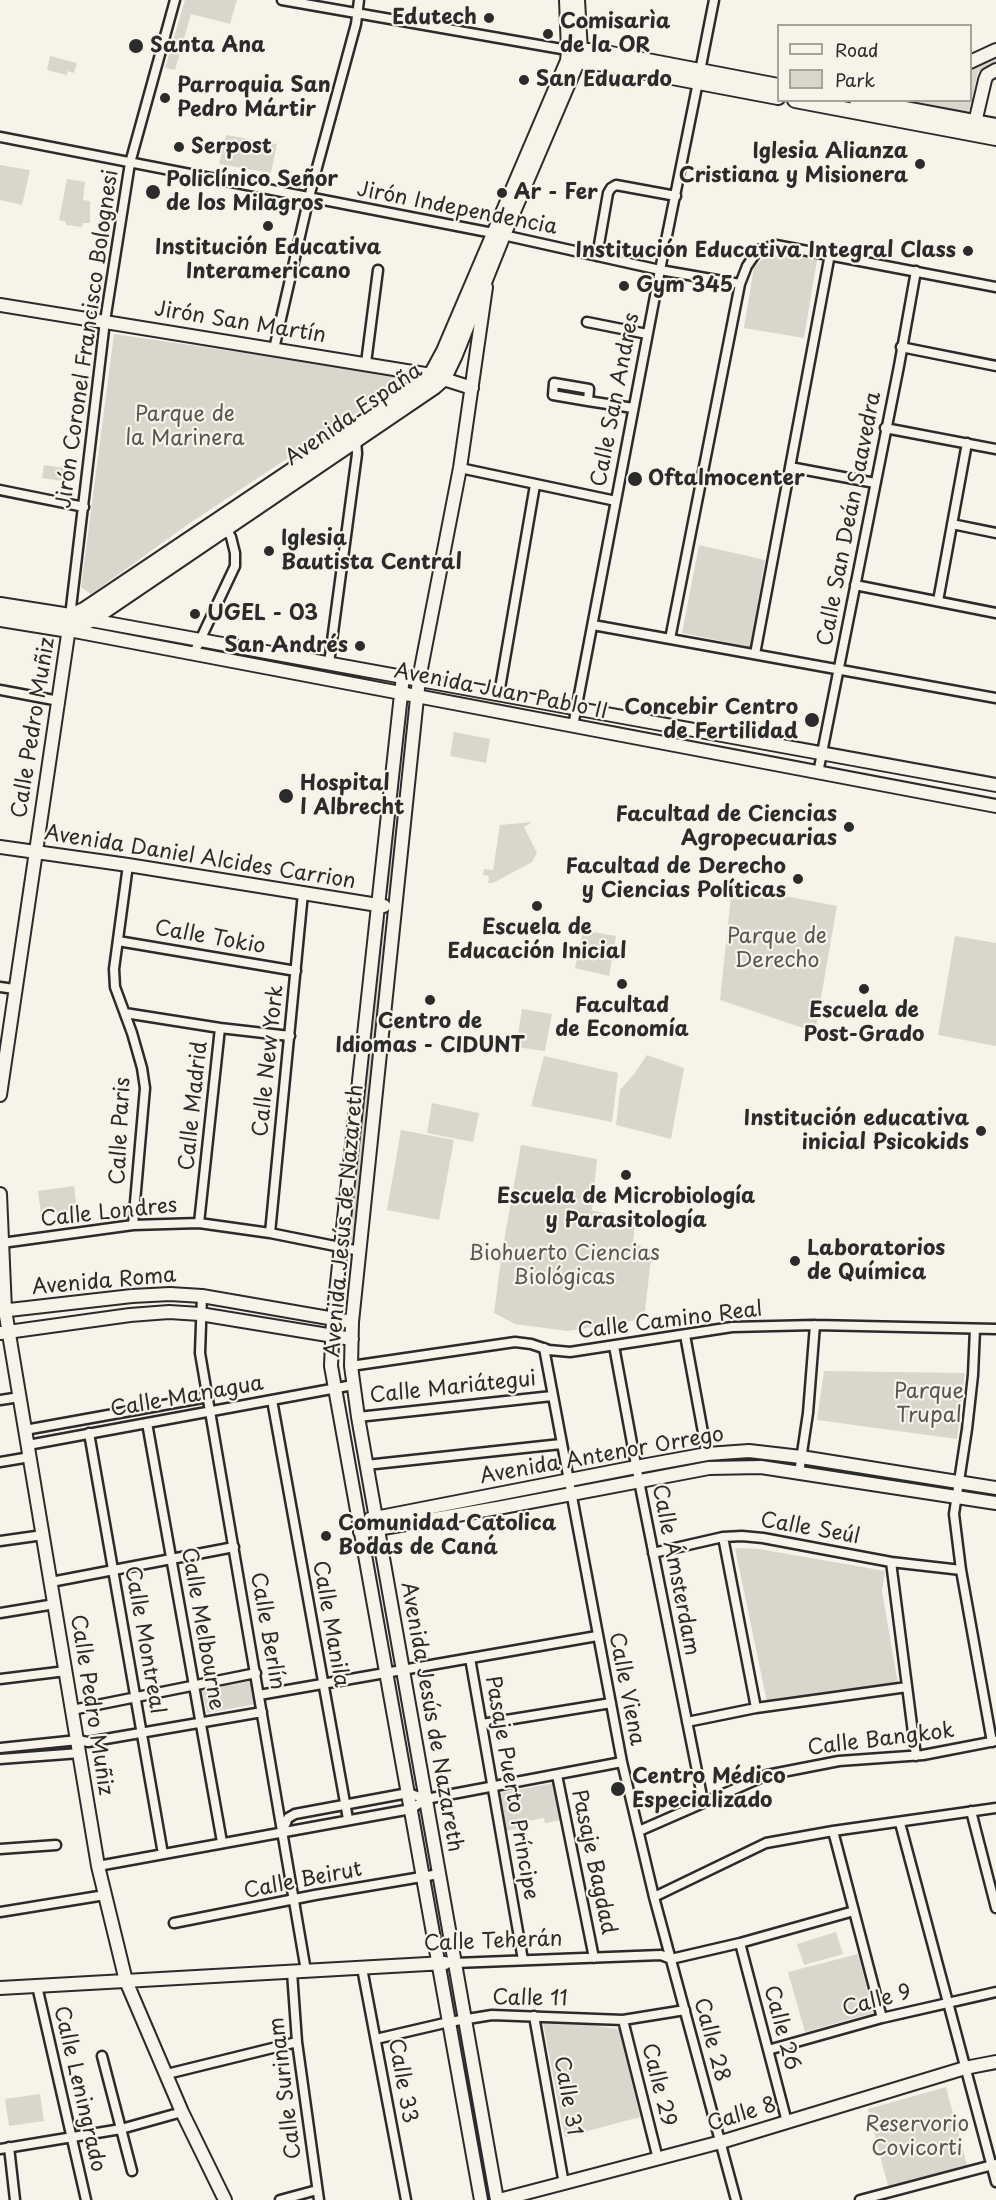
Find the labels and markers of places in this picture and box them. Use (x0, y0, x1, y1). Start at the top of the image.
place label: Edutech (392, 5, 477, 31)
place label: Comisarìa de la OR (560, 9, 670, 59)
marker: Edutech (482, 11, 496, 25)
marker: Comisarìa de la OR (541, 27, 555, 41)
place label: Santa Ana (150, 33, 265, 59)
marker: Santa Ana (127, 37, 145, 55)
place label: San Eduardo (536, 67, 672, 93)
place label: Parroquia San Pedro Mártir (177, 73, 331, 123)
marker: San Eduardo (517, 73, 531, 87)
marker: Parroquia San Pedro Mártir (158, 91, 172, 105)
place label: Serpost (191, 134, 272, 160)
place label: Iglesia Alianza Cristiana y Misionera (679, 139, 908, 189)
marker: Serpost (172, 140, 186, 154)
marker: Iglesia Alianza Cristiana y Misionera (913, 157, 927, 171)
place label: Policlínico Señor de los Milagros (166, 167, 338, 217)
place label: Ar - Fer (514, 180, 598, 206)
marker: Policlínico Señor de los Milagros (144, 183, 162, 201)
marker: Ar - Fer (495, 186, 509, 200)
marker: Institución Educativa Interamericano (261, 219, 275, 233)
place label: Institución Educativa Interamericano (155, 235, 381, 285)
place label: Institución Educativa Integral Class (575, 238, 956, 264)
marker: Institución Educativa Integral Class (961, 244, 975, 258)
place label: Gym 345 (636, 273, 733, 299)
marker: Gym 345 (617, 279, 631, 293)
place label: Oftalmocenter (648, 466, 805, 492)
marker: Oftalmocenter (626, 470, 644, 488)
place label: Iglesia Bautista Central (281, 526, 462, 576)
marker: Iglesia Bautista Central (262, 544, 276, 558)
place label: UGEL - 03 (207, 601, 318, 627)
marker: UGEL - 03 (188, 607, 202, 621)
place label: San Andrés (224, 633, 348, 659)
marker: San Andrés (353, 639, 367, 653)
place label: Concebir Centro de Fertilidad (624, 695, 798, 745)
marker: Concebir Centro de Fertilidad (803, 711, 821, 729)
place label: Hospital I Albrecht (300, 771, 405, 821)
marker: Hospital I Albrecht (277, 787, 295, 805)
place label: Facultad de Ciencias Agropecuarias (616, 802, 837, 852)
marker: Facultad de Ciencias Agropecuarias (842, 820, 856, 834)
place label: Facultad de Derecho y Ciencias Políticas (565, 854, 786, 904)
marker: Facultad de Derecho y Ciencias Políticas (791, 872, 805, 886)
marker: Escuela de Educación Inicial (530, 899, 544, 913)
place label: Escuela de Educación Inicial (448, 915, 626, 965)
marker: Facultad de Economía (615, 977, 629, 991)
marker: Escuela de Post-Grado (857, 982, 871, 996)
marker: Centro de Idiomas - CIDUNT (423, 993, 437, 1007)
place label: Facultad de Economía (555, 993, 689, 1043)
place label: Escuela de Post-Grado (804, 998, 924, 1048)
place label: Centro de Idiomas - CIDUNT (335, 1009, 525, 1059)
place label: Institución educativa inicial Psicokids (744, 1106, 969, 1156)
marker: Institución educativa inicial Psicokids (974, 1124, 988, 1138)
marker: Escuela de Microbiología y Parasitología (619, 1168, 633, 1182)
place label: Escuela de Microbiología y Parasitología (497, 1184, 755, 1234)
place label: Laboratorios de Química (807, 1236, 945, 1286)
marker: Laboratorios de Química (788, 1254, 802, 1268)
place label: Comunidad Catolica Bodas de Caná (338, 1511, 556, 1561)
marker: Comunidad Catolica Bodas de Caná (319, 1529, 333, 1543)
place label: Centro Médico Especializado (632, 1764, 786, 1814)
marker: Centro Médico Especializado (609, 1780, 627, 1798)

